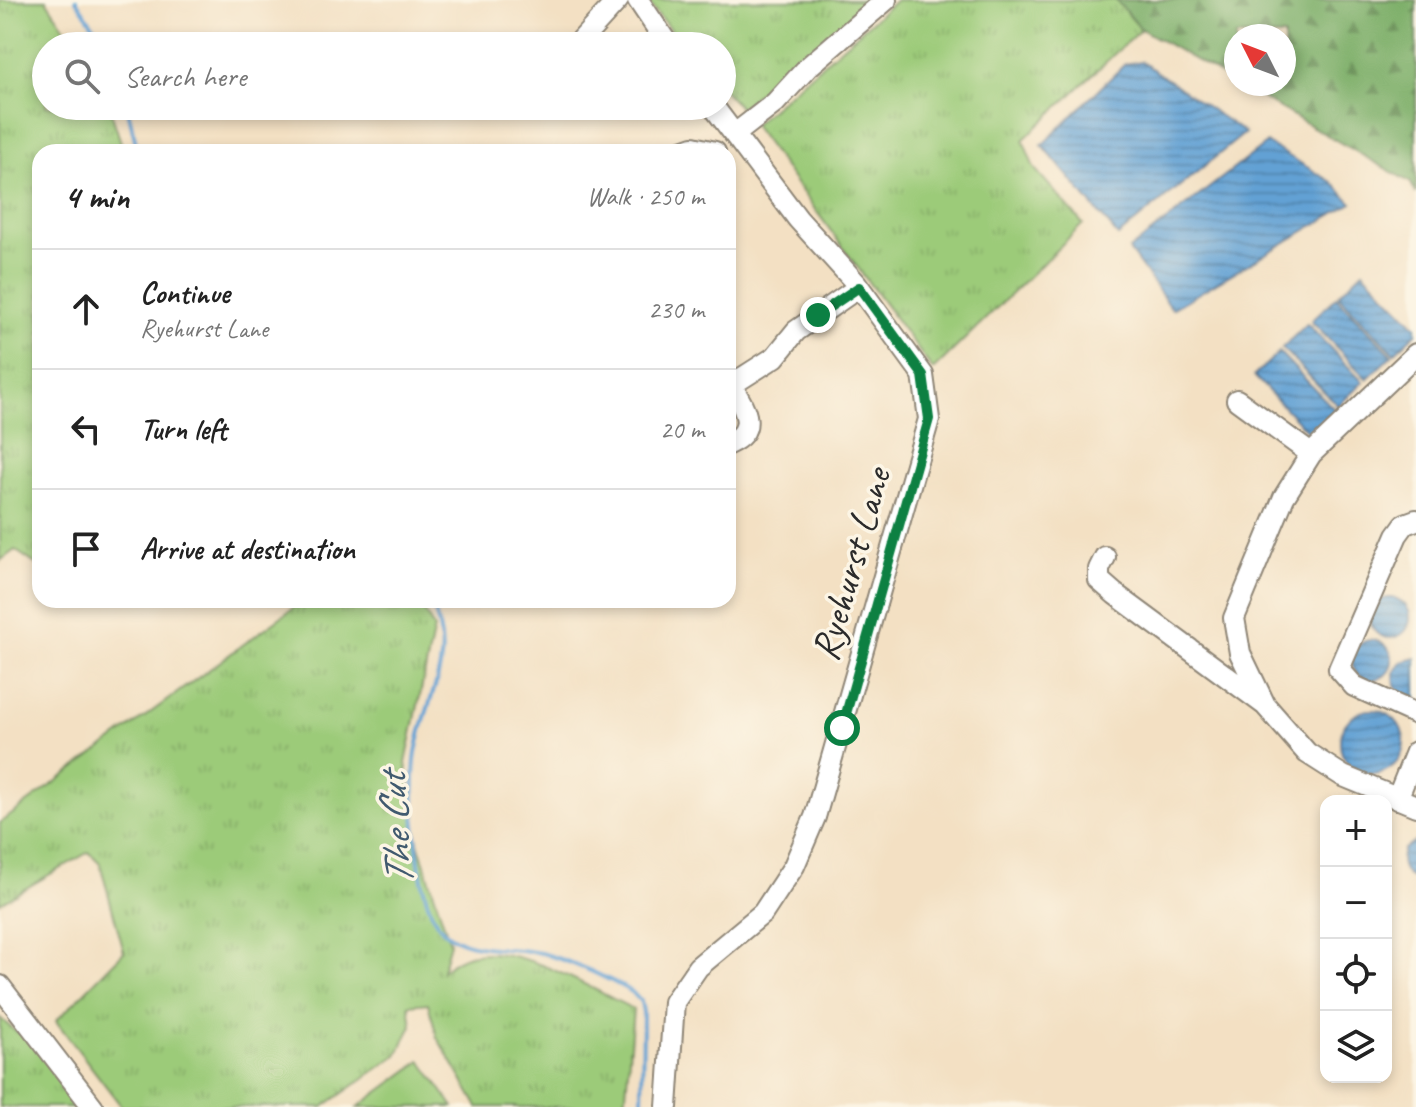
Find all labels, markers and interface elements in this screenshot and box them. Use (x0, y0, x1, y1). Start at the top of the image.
north arrow (1224, 24, 1296, 96)
search box (32, 32, 736, 120)
icon: search (60, 54, 104, 98)
text: Search here (124, 57, 246, 95)
text: 4 min (64, 175, 129, 218)
text: Walk · 250 m (587, 180, 704, 213)
text: Continue (140, 274, 230, 312)
icon: ahead (64, 287, 108, 331)
text: 230 m (648, 293, 704, 326)
route end (800, 297, 836, 333)
text: Ryehurst Lane (140, 312, 268, 345)
icon: left (64, 407, 108, 451)
text: Turn left (140, 410, 227, 448)
text: 20 m (660, 413, 704, 446)
street label: Ryehurst Lane (800, 460, 903, 666)
icon: arrive (64, 527, 108, 571)
text: Arrive at destination (140, 530, 355, 568)
route start (824, 710, 860, 746)
water label: The Cut (365, 764, 426, 888)
map controls (1320, 795, 1392, 1083)
button: + (1320, 795, 1392, 867)
button: − (1320, 867, 1392, 939)
button: locate (1320, 939, 1392, 1011)
button: layers (1320, 1011, 1392, 1083)

